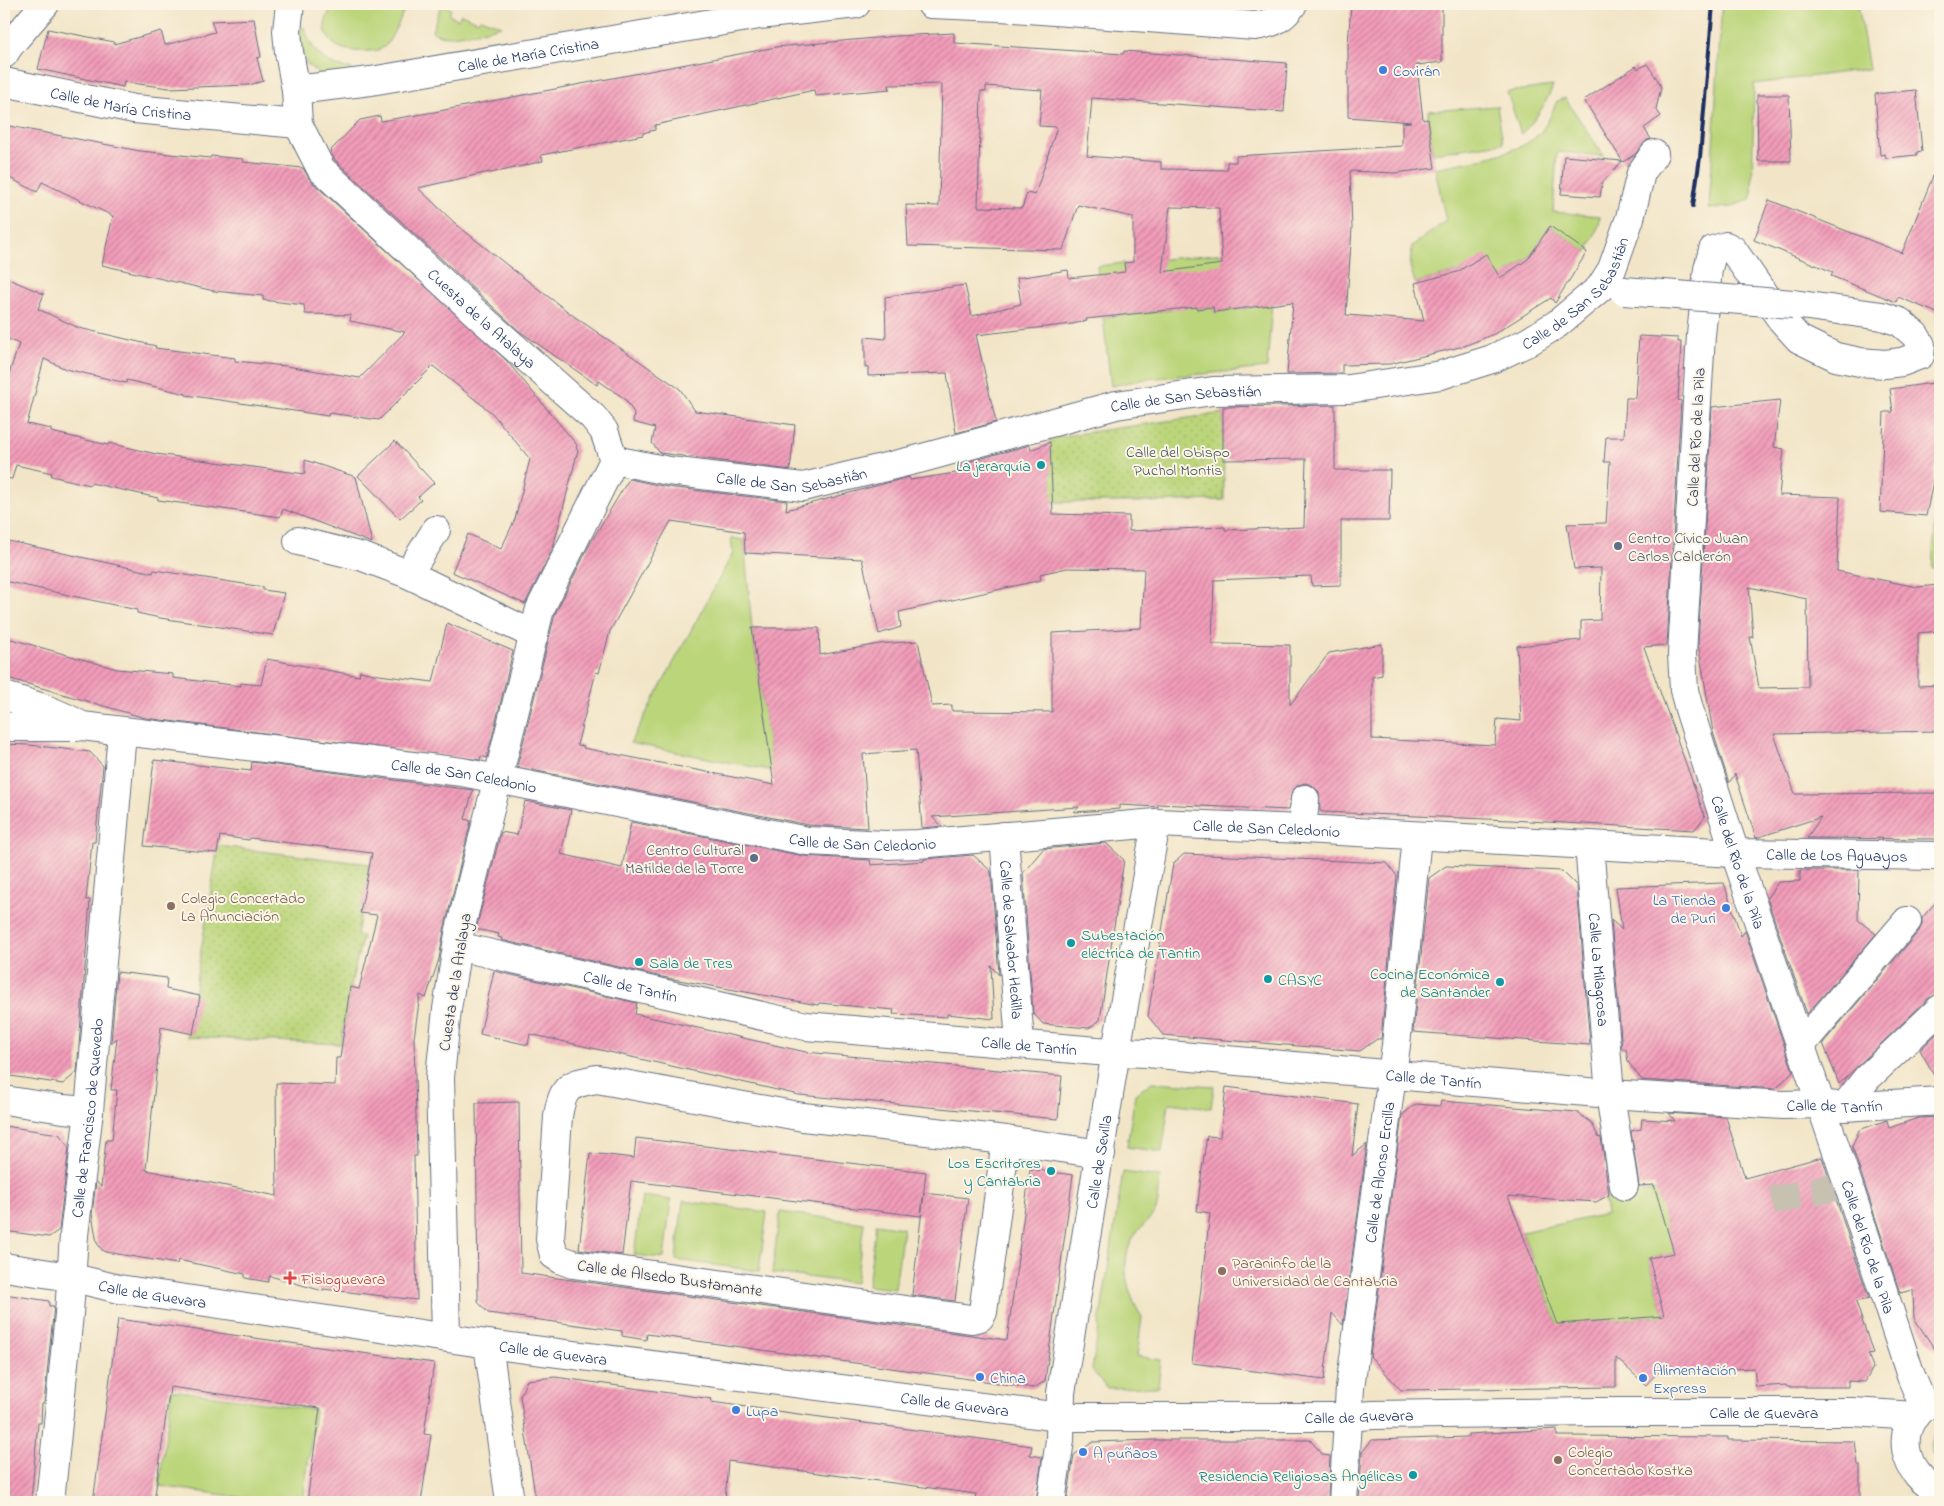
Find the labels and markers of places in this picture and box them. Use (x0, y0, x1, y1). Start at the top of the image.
place label: Covirán (1393, 60, 1440, 84)
marker: Covirán (1377, 64, 1389, 76)
place label: La jerarquía (956, 455, 1031, 479)
marker: La jerarquía (1035, 459, 1047, 471)
place label: Centro Cívico Juan Carlos Calderón (1628, 527, 1748, 569)
marker: Centro Cívico Juan Carlos Calderón (1612, 540, 1624, 552)
place label: Centro Cultural Matilde de la Torre (625, 839, 745, 881)
marker: Centro Cultural Matilde de la Torre (748, 852, 760, 864)
place label: Colegio Concertado La Anunciación (181, 887, 305, 929)
place label: La Tienda de Puri (1653, 889, 1716, 931)
marker: Colegio Concertado La Anunciación (165, 900, 177, 912)
marker: La Tienda de Puri (1720, 902, 1732, 914)
place label: Subestación eléctrica de Tantin (1081, 924, 1200, 966)
marker: Subestación eléctrica de Tantin (1065, 937, 1077, 949)
place label: Sala de Tres (649, 952, 733, 976)
marker: Sala de Tres (633, 956, 645, 968)
place label: Cocina Económica de Santander (1370, 963, 1490, 1005)
place label: CASYC (1278, 969, 1322, 993)
marker: CASYC (1262, 973, 1274, 985)
marker: Cocina Económica de Santander (1494, 976, 1506, 988)
place label: Los Escritores y Cantabria (948, 1152, 1041, 1194)
marker: Los Escritores y Cantabria (1045, 1165, 1057, 1177)
place label: Paraninfo de la Universidad de Cantabria (1232, 1252, 1398, 1294)
marker: Paraninfo de la Universidad de Cantabria (1216, 1265, 1228, 1277)
place label: Fisioguevara (300, 1268, 385, 1292)
marker: Fisioguevara (283, 1271, 297, 1285)
place label: Alimentación Express (1653, 1359, 1736, 1401)
place label: China (990, 1367, 1026, 1391)
marker: China (974, 1371, 986, 1383)
marker: Alimentación Express (1637, 1372, 1649, 1384)
place label: Lupa (746, 1400, 778, 1424)
marker: Lupa (730, 1404, 742, 1416)
place label: Colegio Concertado Kostka (1568, 1441, 1693, 1483)
place label: A puñaos (1093, 1442, 1158, 1466)
marker: A puñaos (1077, 1446, 1089, 1458)
marker: Colegio Concertado Kostka (1552, 1454, 1564, 1466)
place label: Residencia Religiosas Angélicas (1199, 1465, 1403, 1489)
marker: Residencia Religiosas Angélicas (1407, 1469, 1419, 1481)

